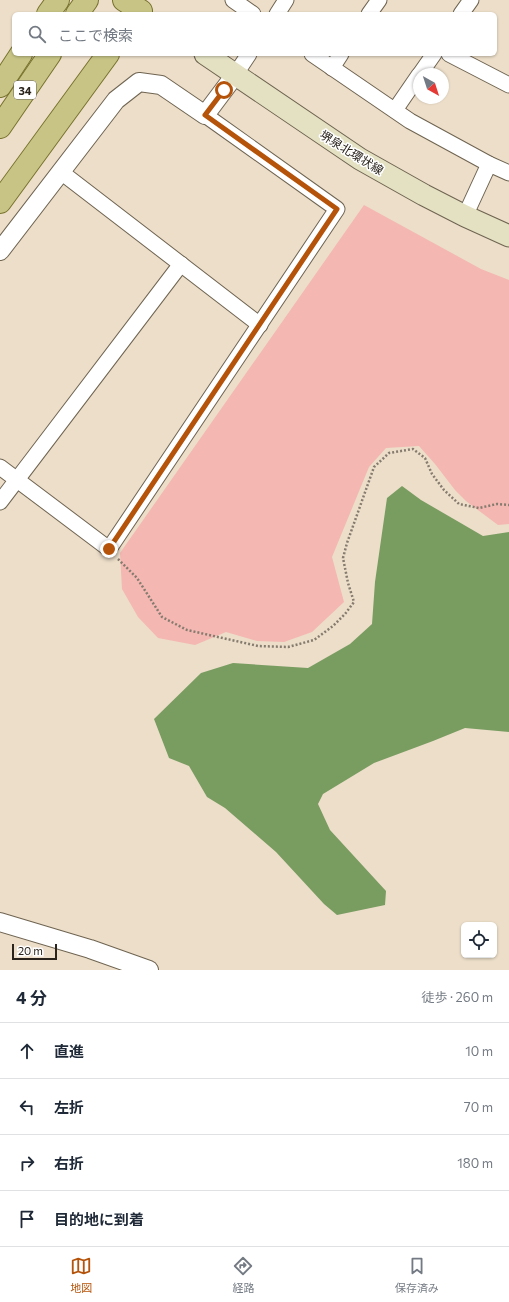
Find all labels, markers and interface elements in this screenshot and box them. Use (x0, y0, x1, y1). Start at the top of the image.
search box (12, 12, 497, 56)
icon: search (26, 23, 48, 45)
text: ここで検索 (58, 26, 133, 44)
north arrow (413, 68, 449, 104)
road number: 34 (14, 81, 36, 99)
route start (215, 81, 233, 99)
street label: 堺泉北環状線 (318, 127, 386, 177)
route end (100, 540, 118, 558)
map controls (461, 922, 497, 958)
button: locate (461, 922, 497, 958)
scale bar (12, 942, 57, 961)
text: 20 m (18, 944, 43, 957)
text: 4 分 (16, 987, 47, 1008)
text: 徒歩 · 260 m (422, 989, 493, 1005)
icon: ahead (16, 1040, 38, 1062)
text: 直進 (54, 1042, 84, 1060)
text: 10 m (465, 1043, 493, 1059)
icon: left (16, 1096, 38, 1118)
text: 左折 (54, 1098, 84, 1116)
text: 70 m (464, 1099, 493, 1115)
icon: right (16, 1152, 38, 1174)
text: 右折 (54, 1154, 84, 1172)
text: 180 m (457, 1155, 493, 1171)
icon: arrive (16, 1208, 38, 1230)
text: 目的地に到着 (54, 1210, 144, 1228)
tab: 地図 (70, 1255, 92, 1295)
tab: 経路 (232, 1255, 254, 1295)
tab: 保存済み (395, 1255, 439, 1295)

